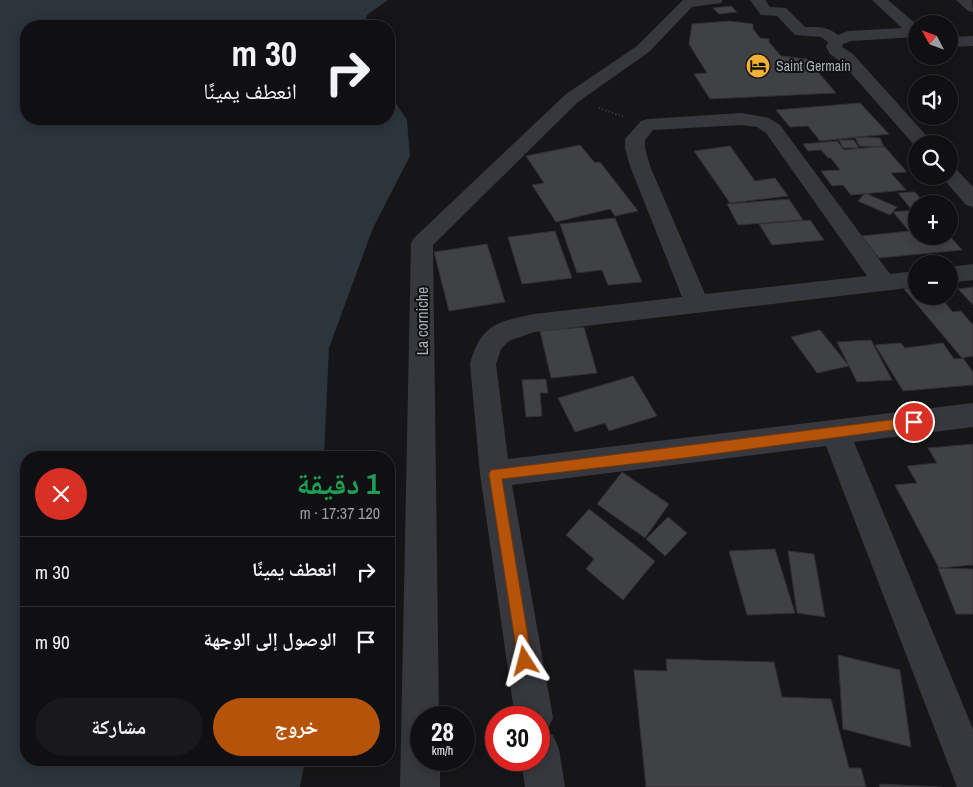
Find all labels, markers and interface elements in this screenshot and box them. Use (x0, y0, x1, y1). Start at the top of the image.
north arrow (908, 15, 958, 65)
map controls (908, 15, 958, 305)
text: 30 m (232, 30, 297, 77)
icon: right (315, 40, 380, 105)
hotel icon: Saint Germain (745, 53, 771, 79)
place label: Saint Germain (776, 57, 851, 75)
button: sound (908, 75, 958, 125)
text: انعطف يمينًا (203, 76, 297, 106)
button: search (908, 135, 958, 185)
button: + (908, 195, 958, 245)
button: − (908, 255, 958, 305)
street label: La corniche (411, 287, 433, 355)
pin (893, 401, 935, 443)
icon: arrive (900, 408, 928, 436)
text: 1 دقيقة (296, 463, 380, 503)
button: close (35, 468, 87, 520)
text: 120 m · 17:37 (300, 502, 380, 524)
text: انعطف يمينًا (252, 556, 337, 582)
icon: right (352, 558, 380, 586)
text: 30 m (35, 559, 70, 585)
text: الوصول إلى الوجهة (203, 626, 337, 652)
icon: arrive (352, 628, 380, 656)
text: 90 m (35, 629, 70, 655)
position arrow (498, 634, 550, 686)
button: مشاركة (35, 698, 203, 756)
button: خروج (213, 698, 380, 756)
speed limit sign: 30 (485, 706, 550, 771)
text: 28 (431, 715, 454, 749)
text: km/h (432, 743, 453, 759)

